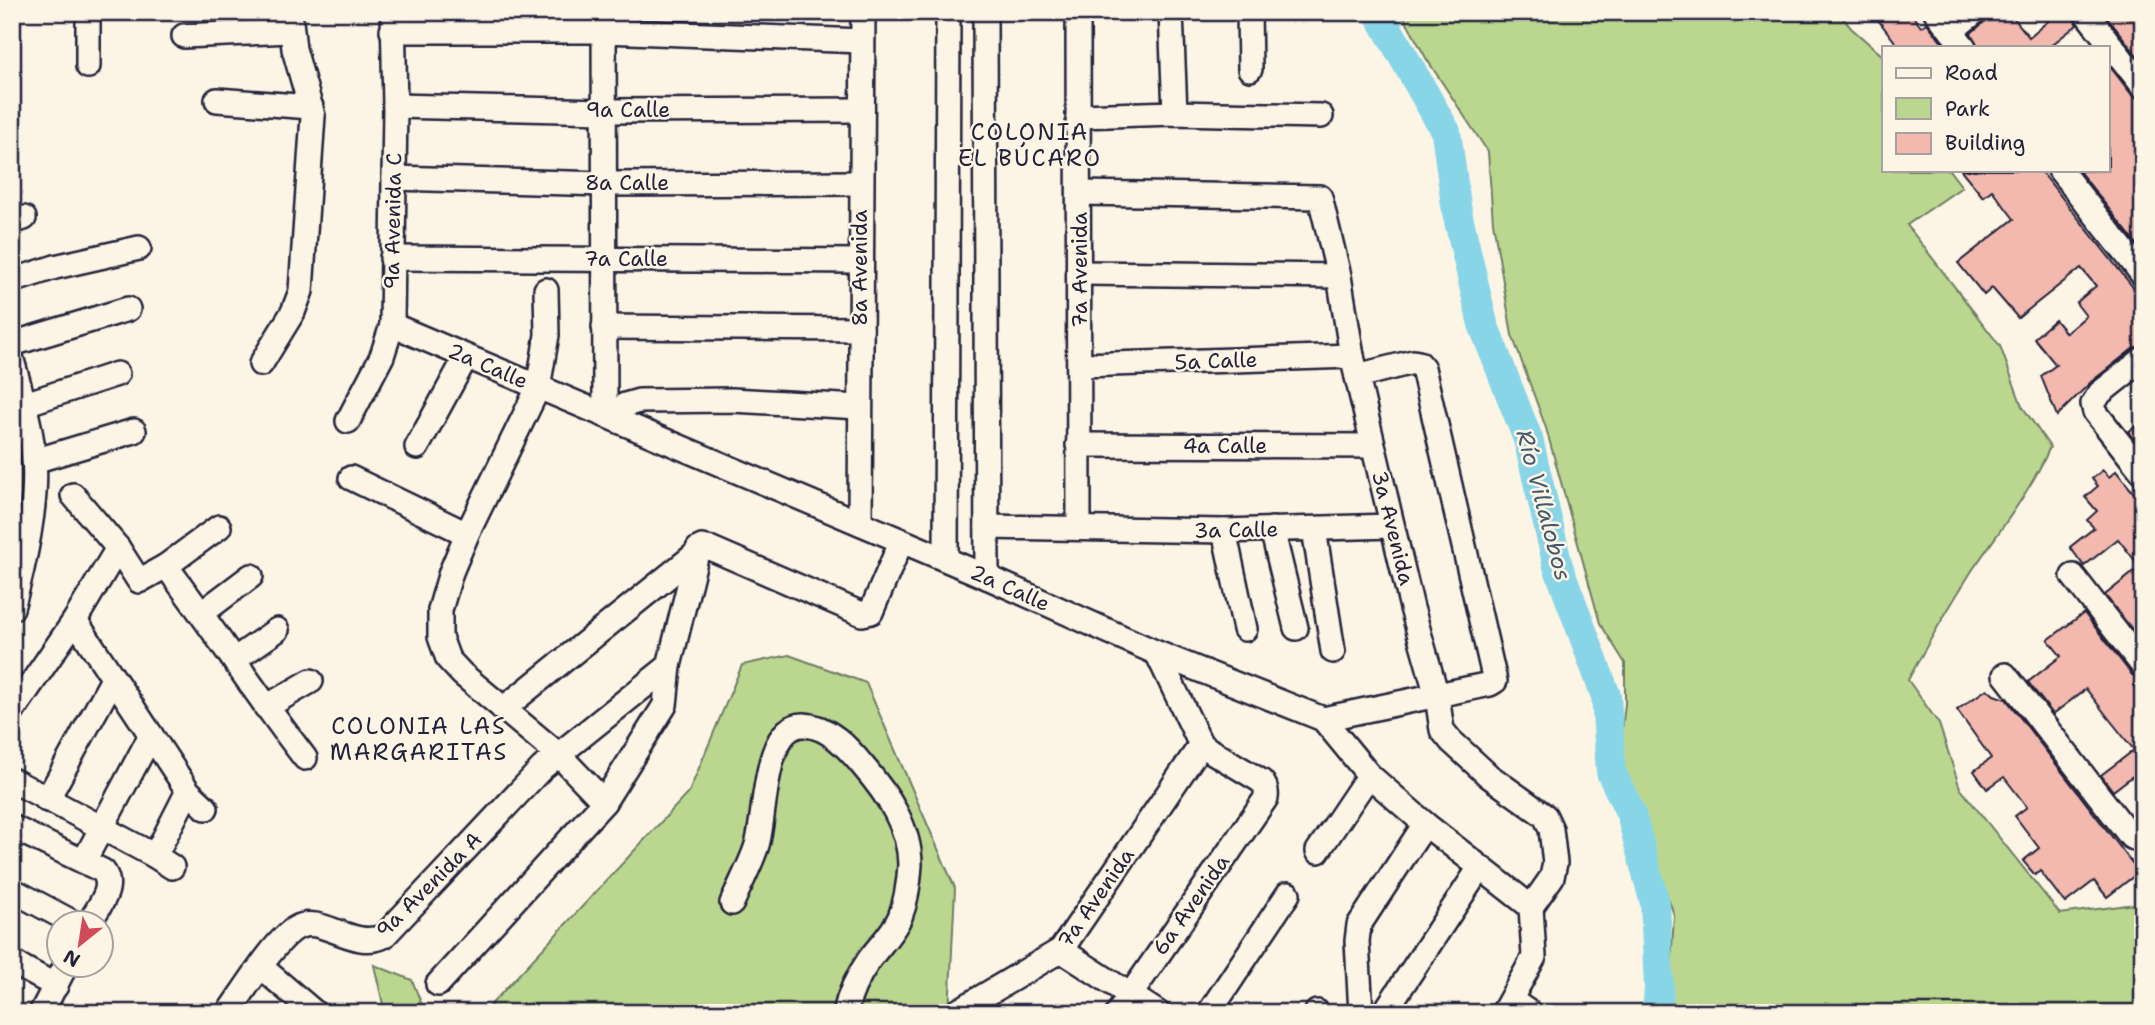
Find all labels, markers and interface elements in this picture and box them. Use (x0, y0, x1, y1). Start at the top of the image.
legend (1882, 46, 2110, 172)
text: Road (1945, 59, 1998, 87)
text: Park (1945, 95, 1990, 123)
street label: 9a Calle (586, 96, 670, 124)
district label: COLONIA EL BÚCARO (958, 117, 1102, 173)
text: Building (1945, 129, 2025, 157)
street label: 9a Avenida C (378, 152, 408, 290)
street label: 8a Calle (585, 169, 669, 197)
street label: 8a Avenida (846, 210, 874, 326)
street label: 7a Avenida (1066, 212, 1094, 328)
street label: 7a Calle (584, 245, 668, 273)
street label: 2a Calle (444, 337, 532, 395)
street label: 5a Calle (1174, 346, 1258, 376)
water label: Río Villalobos (1509, 426, 1579, 584)
street label: 4a Calle (1183, 432, 1267, 460)
street label: 3a Avenida (1365, 468, 1421, 588)
street label: 3a Calle (1194, 515, 1278, 545)
street label: 2a Calle (966, 558, 1054, 618)
district label: COLONIA LAS MARGARITAS (330, 711, 508, 767)
street label: 9a Avenida A (370, 826, 488, 944)
street label: 7a Avenida (1051, 842, 1141, 954)
street label: 6a Avenida (1146, 849, 1236, 961)
north arrow (46, 909, 116, 979)
text: N (59, 944, 85, 973)

